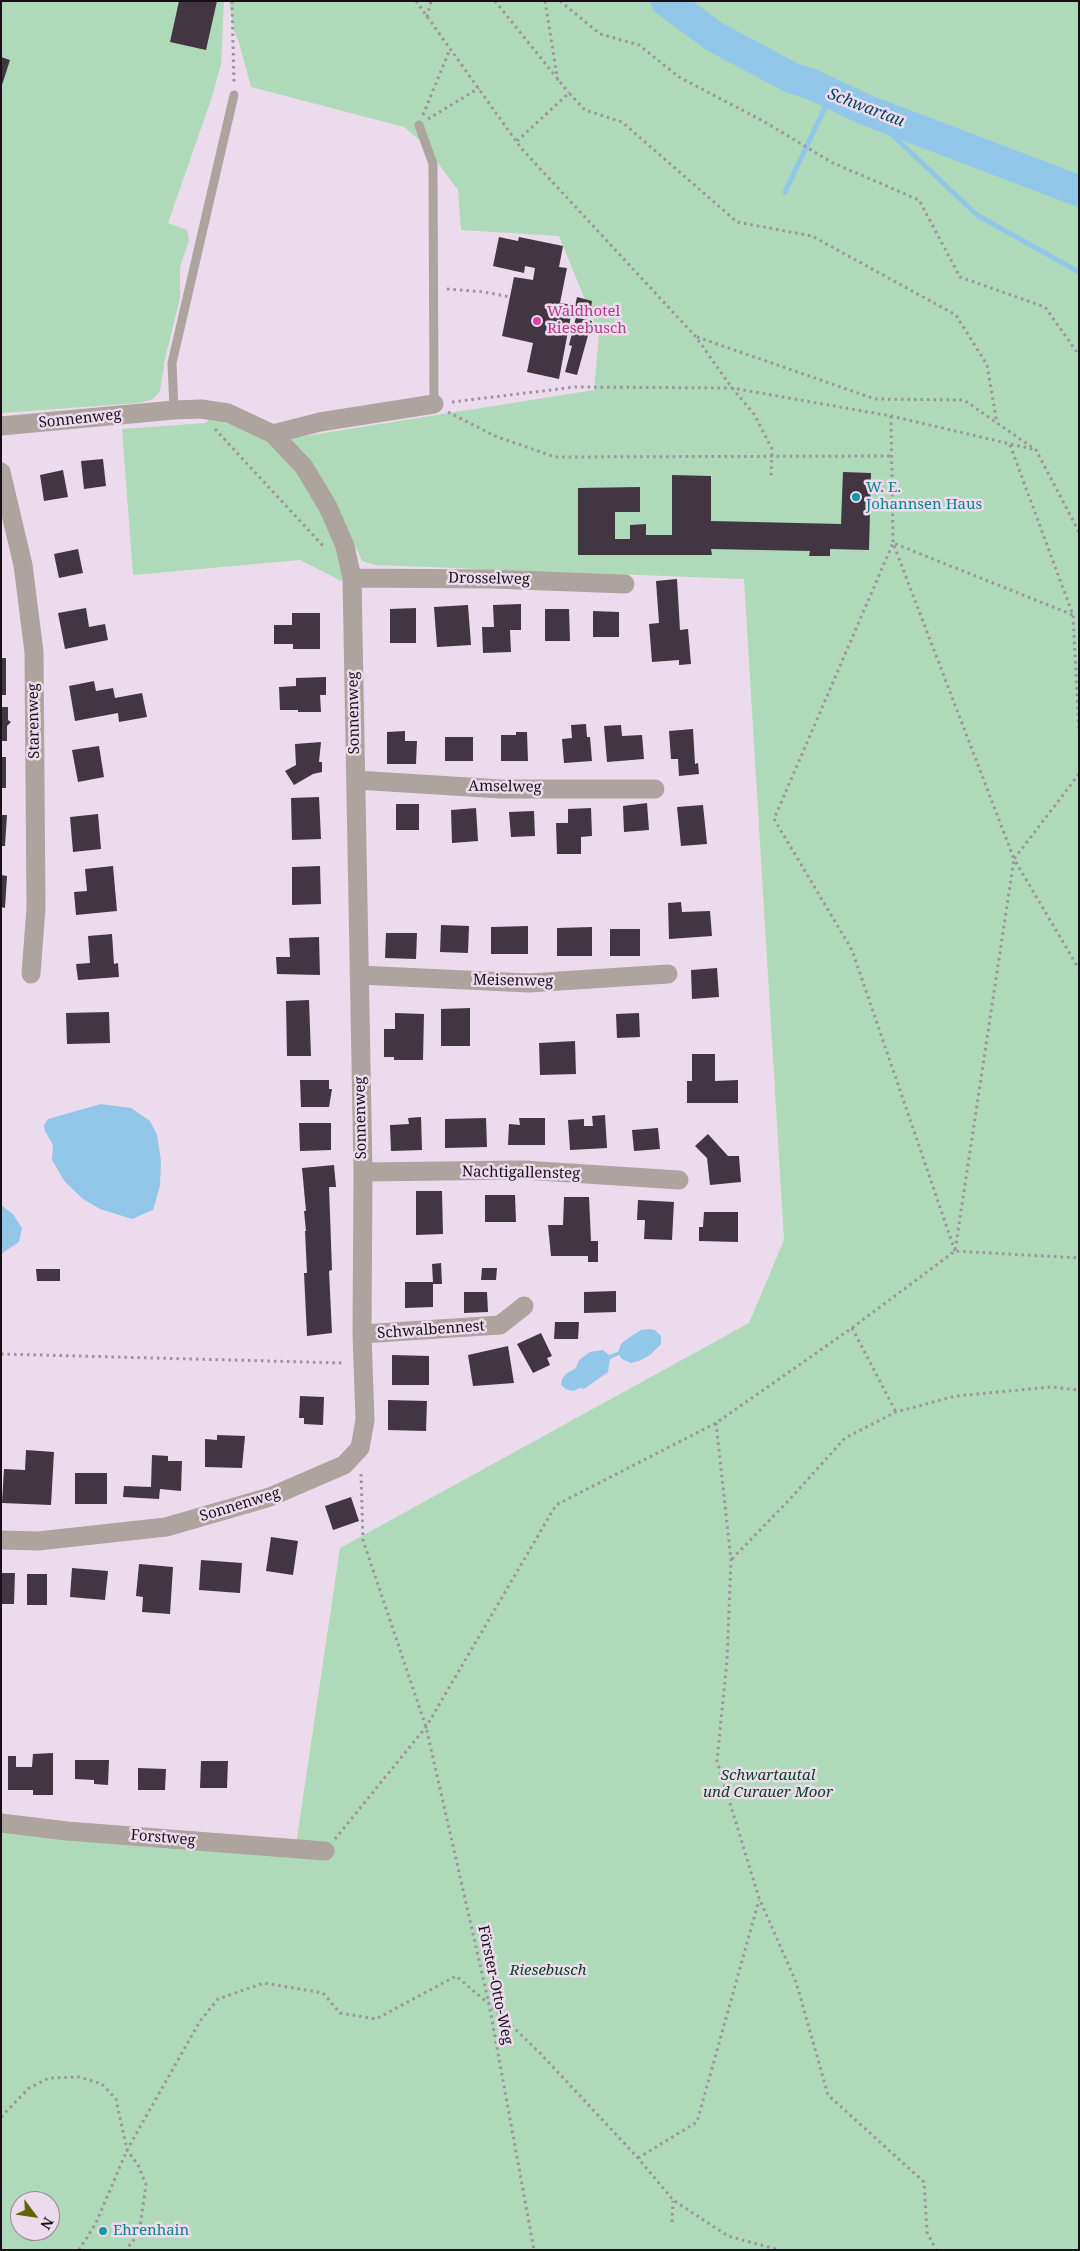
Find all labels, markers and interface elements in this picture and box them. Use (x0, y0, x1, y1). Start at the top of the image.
water label: Schwartau (825, 85, 907, 131)
place label: Waldhotel Riesebusch (547, 303, 627, 338)
marker: Waldhotel Riesebusch (531, 315, 543, 327)
street label: Sonnenweg (38, 406, 122, 432)
place label: W. E. Johannsen Haus (866, 479, 982, 514)
marker: W. E. Johannsen Haus (850, 491, 862, 503)
street label: Drosselweg (448, 569, 530, 589)
street label: Sonnenweg (344, 671, 364, 755)
street label: Starenweg (24, 683, 44, 759)
street label: Amselweg (468, 777, 542, 797)
street label: Meisenweg (473, 971, 553, 991)
street label: Sonnenweg (351, 1076, 371, 1160)
street label: Nachtigallensteg (462, 1163, 580, 1183)
street label: Schwalbennest (377, 1317, 485, 1343)
street label: Sonnenweg (198, 1484, 282, 1526)
park label: Schwartautal und Curauer Moor (703, 1767, 833, 1802)
street label: Forstweg (130, 1826, 196, 1850)
street label: Förster-Otto-Weg (474, 1924, 516, 2046)
park label: Riesebusch (510, 1962, 586, 1980)
north arrow (10, 2191, 60, 2241)
text: N (36, 2214, 58, 2233)
place label: Ehrenhain (113, 2222, 189, 2240)
marker: Ehrenhain (97, 2225, 109, 2237)

